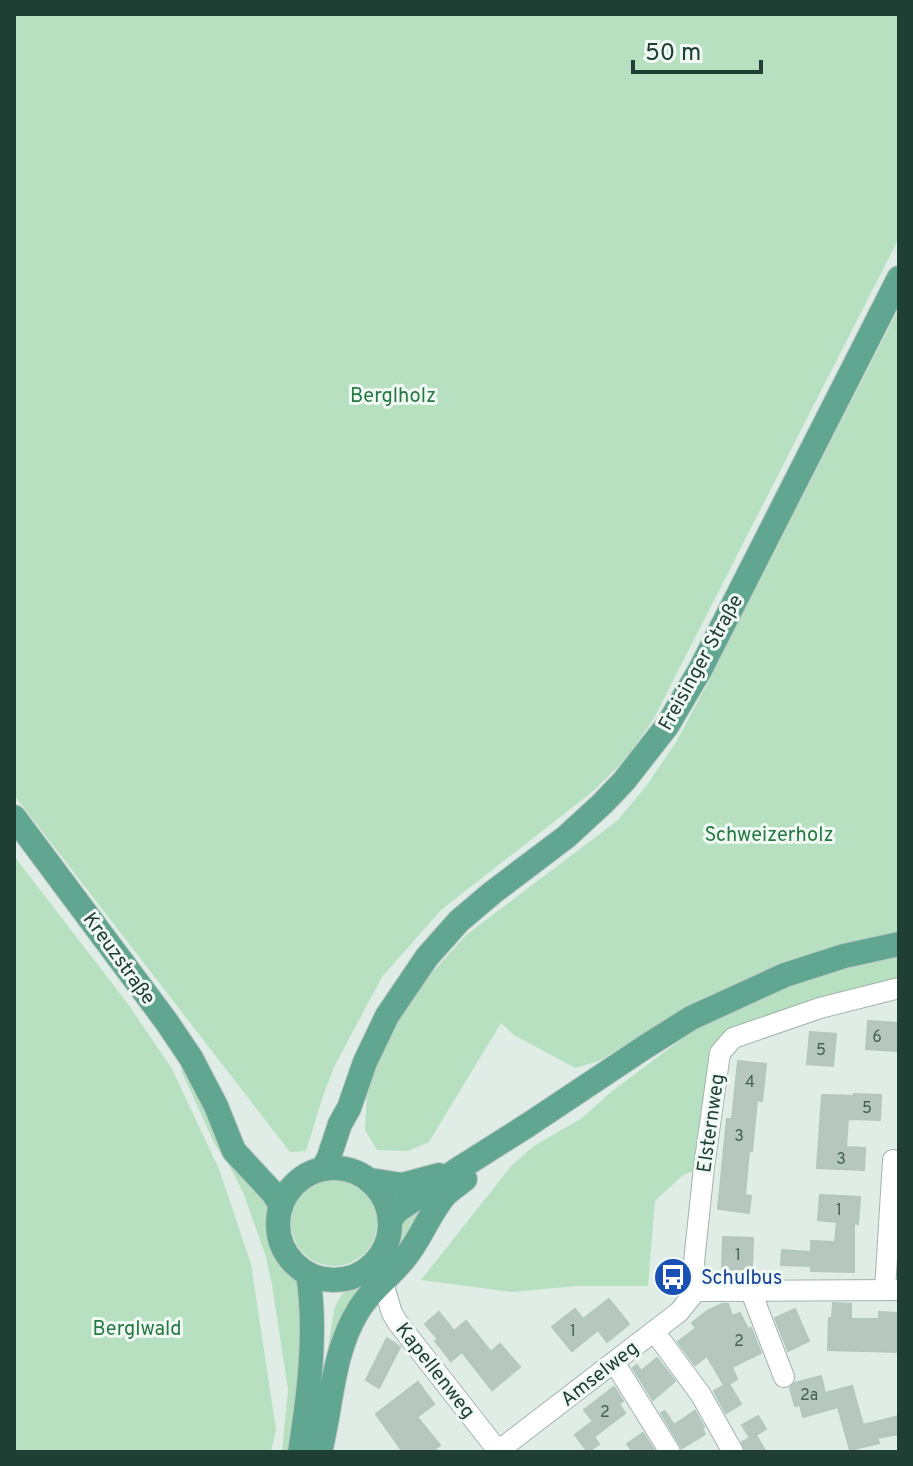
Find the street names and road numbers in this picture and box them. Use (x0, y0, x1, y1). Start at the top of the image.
street label: Freisinger Straße (654, 590, 750, 736)
street label: Kreuzstraße (76, 908, 161, 1011)
street label: Elsternweg (692, 1072, 732, 1175)
street label: Kapellenweg (389, 1318, 480, 1425)
street label: Amselweg (556, 1336, 645, 1413)

